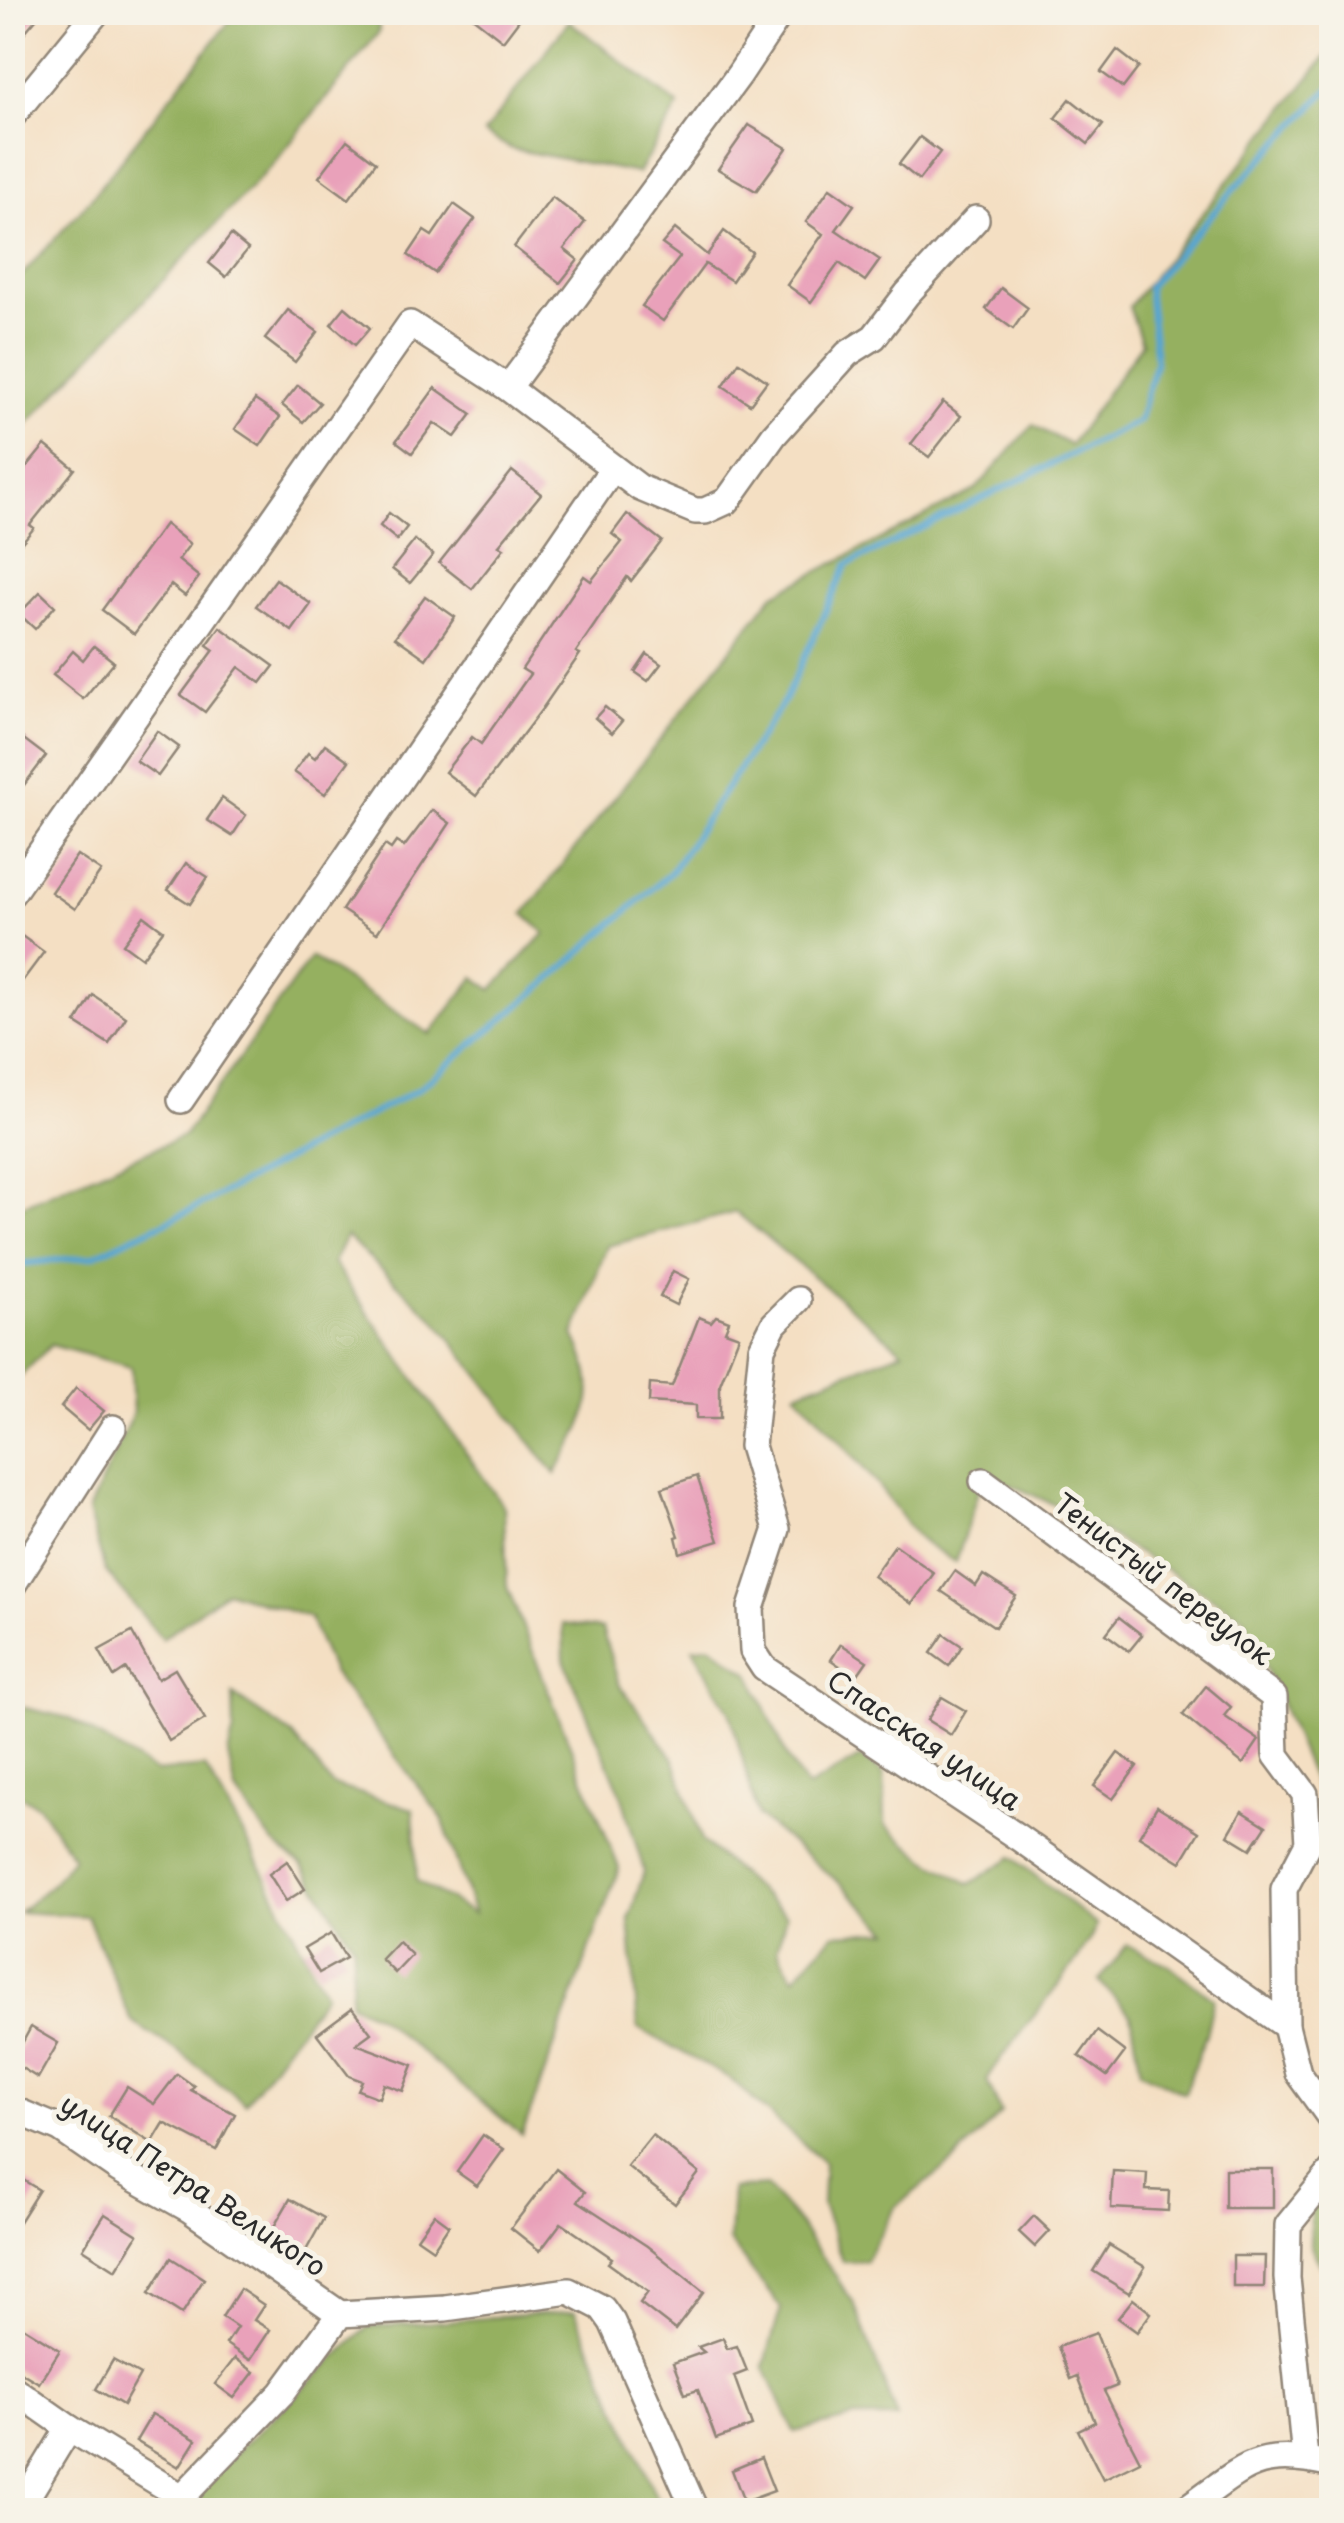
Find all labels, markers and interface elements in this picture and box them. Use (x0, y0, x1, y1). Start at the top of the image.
street label: Тенистый переулок (1046, 1481, 1283, 1675)
street label: Спасская улица (819, 1658, 1031, 1820)
street label: улица Петра Великого (52, 2082, 336, 2286)

